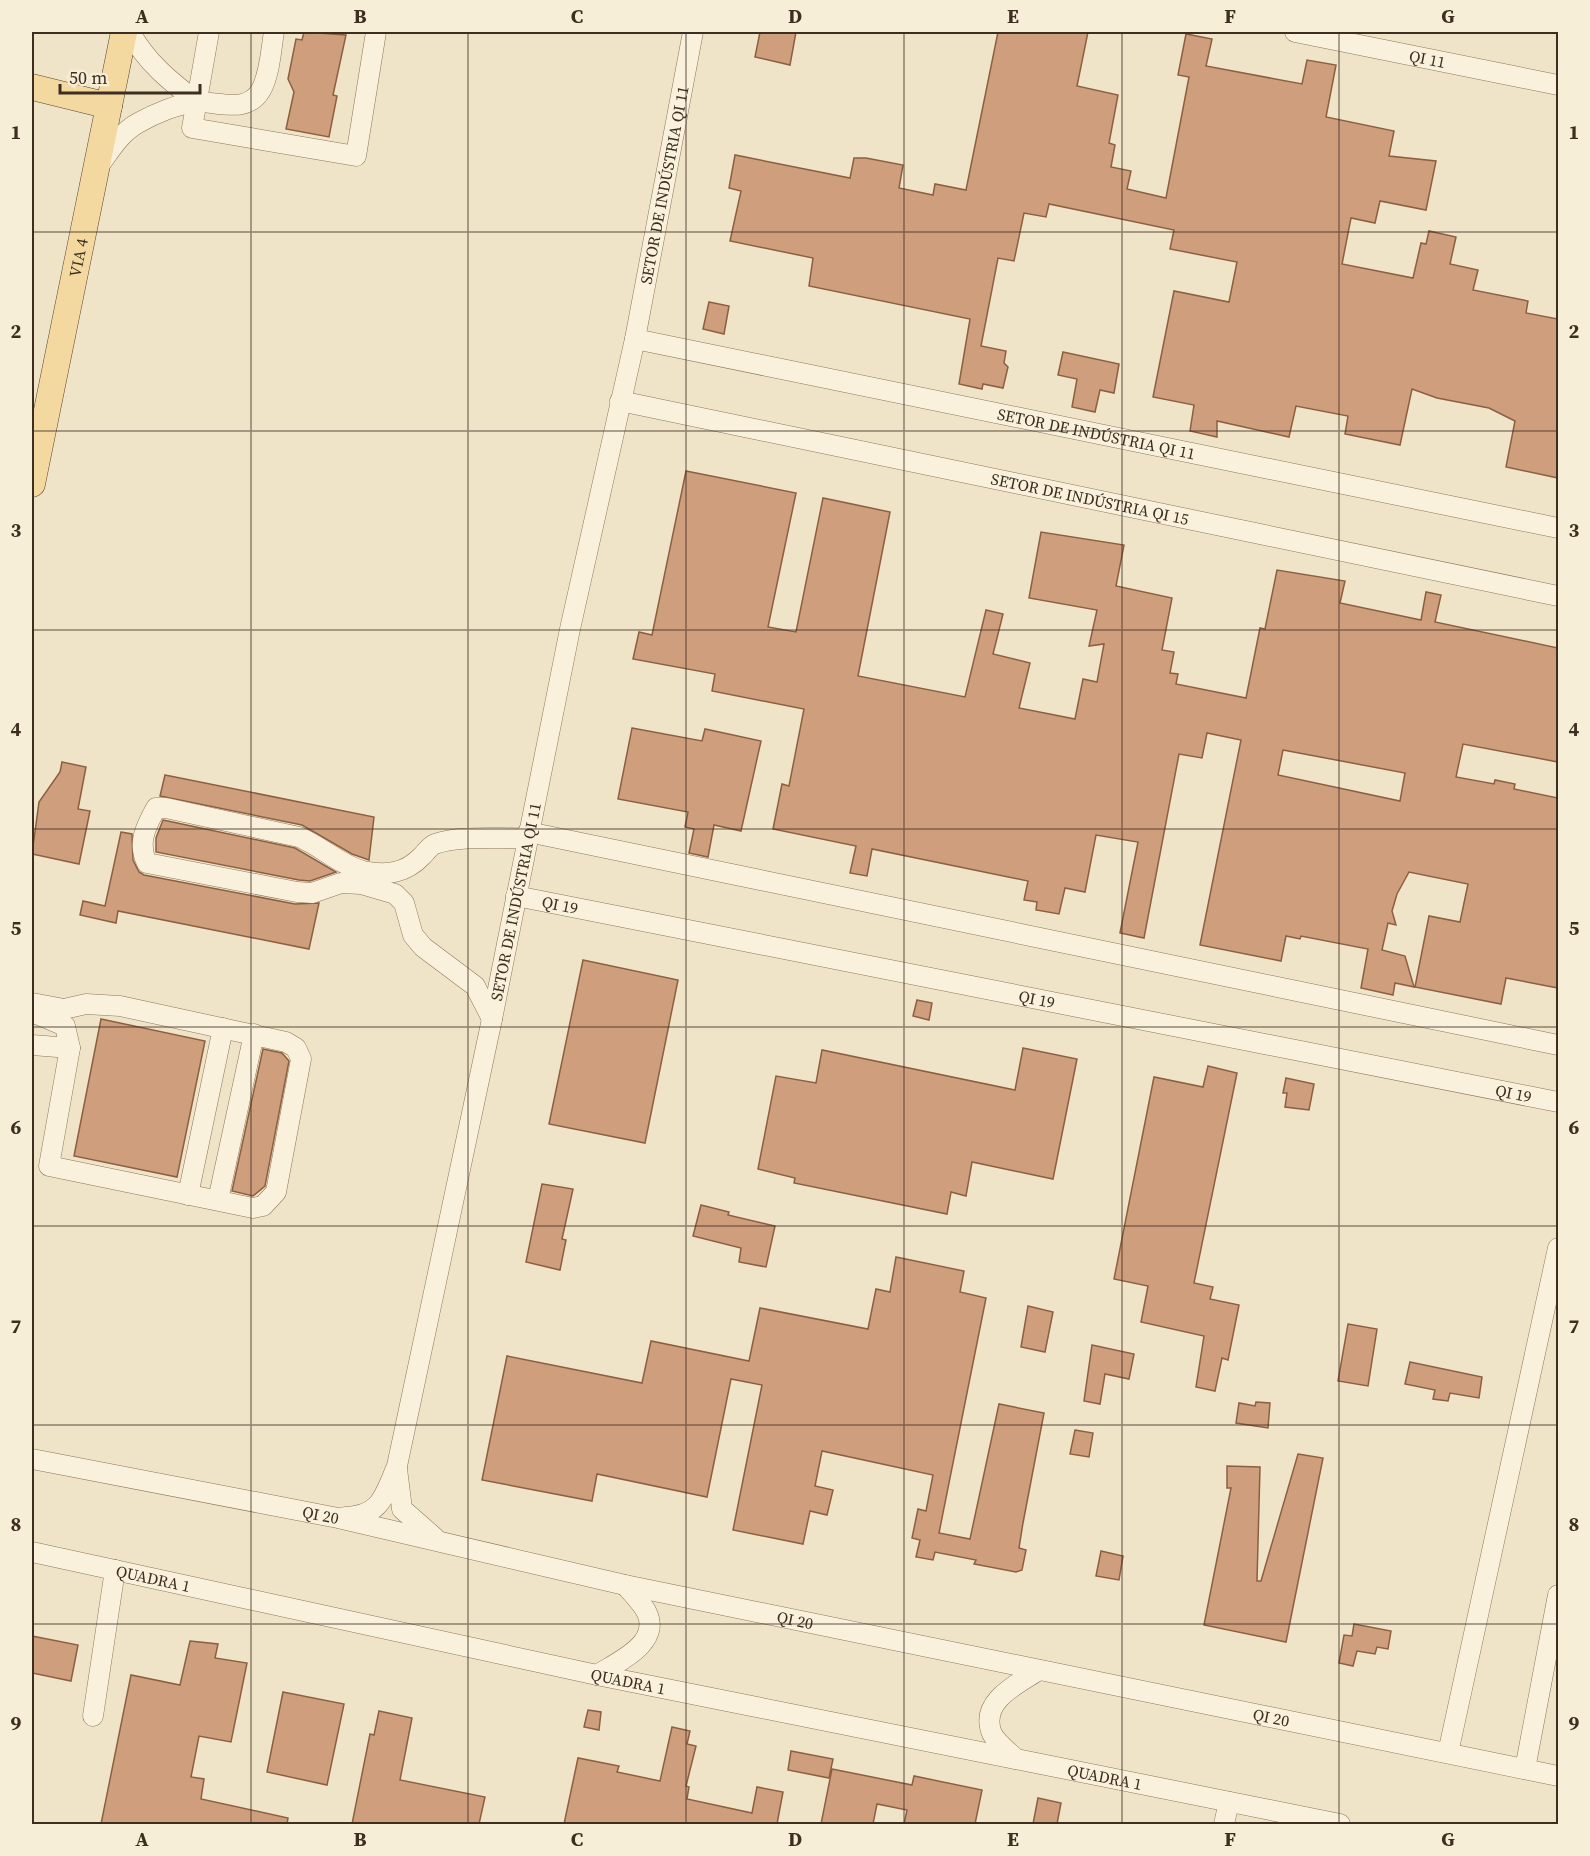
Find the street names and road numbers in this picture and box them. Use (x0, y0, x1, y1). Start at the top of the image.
street label: QI 11 (1407, 44, 1447, 73)
street label: SETOR DE INDÚSTRIA QI 11 (635, 84, 694, 286)
street label: VIA 4 (63, 236, 93, 279)
street label: SETOR DE INDÚSTRIA QI 11 (995, 402, 1197, 464)
street label: SETOR DE INDÚSTRIA QI 15 (989, 467, 1191, 530)
street label: SETOR DE INDÚSTRIA QI 11 (485, 801, 546, 1003)
street label: QI 19 (540, 890, 580, 919)
street label: QI 19 (1017, 985, 1057, 1013)
street label: QI 19 (1494, 1079, 1534, 1108)
street label: QI 20 (301, 1500, 341, 1529)
street label: QUADRA 1 (114, 1560, 192, 1597)
street label: QI 20 (775, 1605, 815, 1634)
street label: QUADRA 1 (589, 1663, 667, 1699)
street label: QI 20 (1251, 1703, 1291, 1732)
street label: QUADRA 1 (1065, 1759, 1144, 1795)

